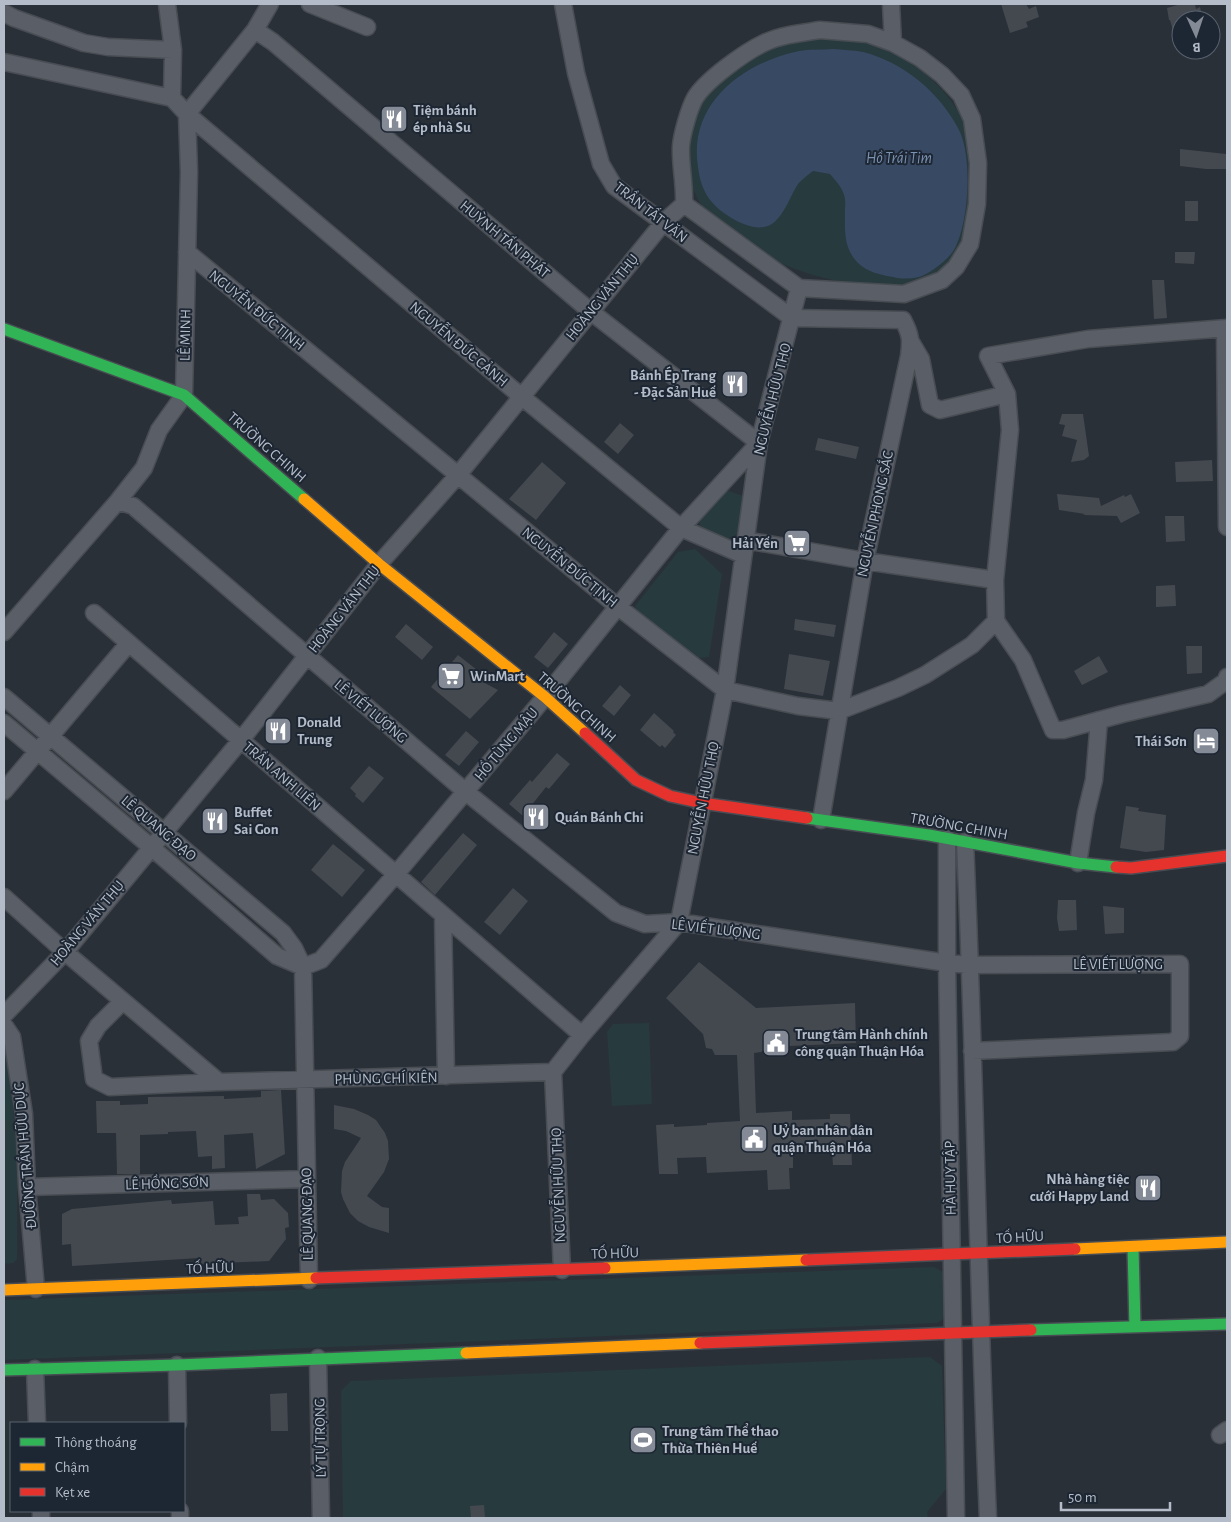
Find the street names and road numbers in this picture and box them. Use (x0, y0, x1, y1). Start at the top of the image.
street label: TRẦN TẤT VĂN (611, 177, 692, 245)
street label: HUỲNH TẤN PHÁT (457, 195, 555, 281)
street label: HOÀNG VĂN THỤ (562, 250, 642, 343)
street label: NGUYỄN ĐỨC TỊNH (206, 265, 309, 353)
street label: NGUYỄN ĐỨC CẢNH (407, 297, 513, 390)
street label: LÊ MINH (177, 309, 193, 361)
street label: NGUYỄN HỮU THỌ (748, 341, 794, 457)
street label: TRƯỜNG CHINH (224, 408, 310, 485)
street label: NGUYỄN PHONG SẮC (852, 449, 896, 578)
street label: NGUYỄN ĐỨC TỊNH (519, 522, 622, 610)
street label: HOÀNG VĂN THỤ (304, 562, 383, 656)
street label: TRƯỜNG CHINH (534, 668, 620, 745)
street label: LÊ VIẾT LƯỢNG (331, 674, 412, 746)
street label: HỒ TÙNG MẬU (469, 703, 541, 784)
street label: TRẦN ANH LIÊN (240, 737, 325, 814)
street label: NGUYỄN HỮU THỌ (682, 740, 722, 856)
street label: LÊ QUANG ĐẠO (118, 792, 200, 864)
street label: TRƯỜNG CHINH (909, 809, 1009, 842)
street label: HOÀNG VĂN THỤ (46, 877, 127, 969)
street label: LÊ VIẾT LƯỢNG (670, 914, 762, 942)
street label: LÊ VIẾT LƯỢNG (1073, 954, 1163, 972)
street label: PHÙNG CHÍ KIÊN (334, 1068, 438, 1087)
street label: ĐƯỜNG TRẦN HỮU DỰC (9, 1082, 39, 1230)
street label: NGUYỄN HỮU THỌ (546, 1127, 568, 1243)
street label: HÀ HUY TẬP (940, 1140, 959, 1215)
street label: LÊ QUANG ĐẠO (298, 1168, 316, 1260)
street label: LÊ HỒNG SƠN (125, 1172, 209, 1192)
street label: TỐ HỮU (996, 1226, 1044, 1246)
street label: TỐ HỮU (591, 1242, 639, 1262)
street label: TỐ HỮU (186, 1257, 234, 1277)
street label: LÝ TỰ TRỌNG (310, 1398, 329, 1478)

